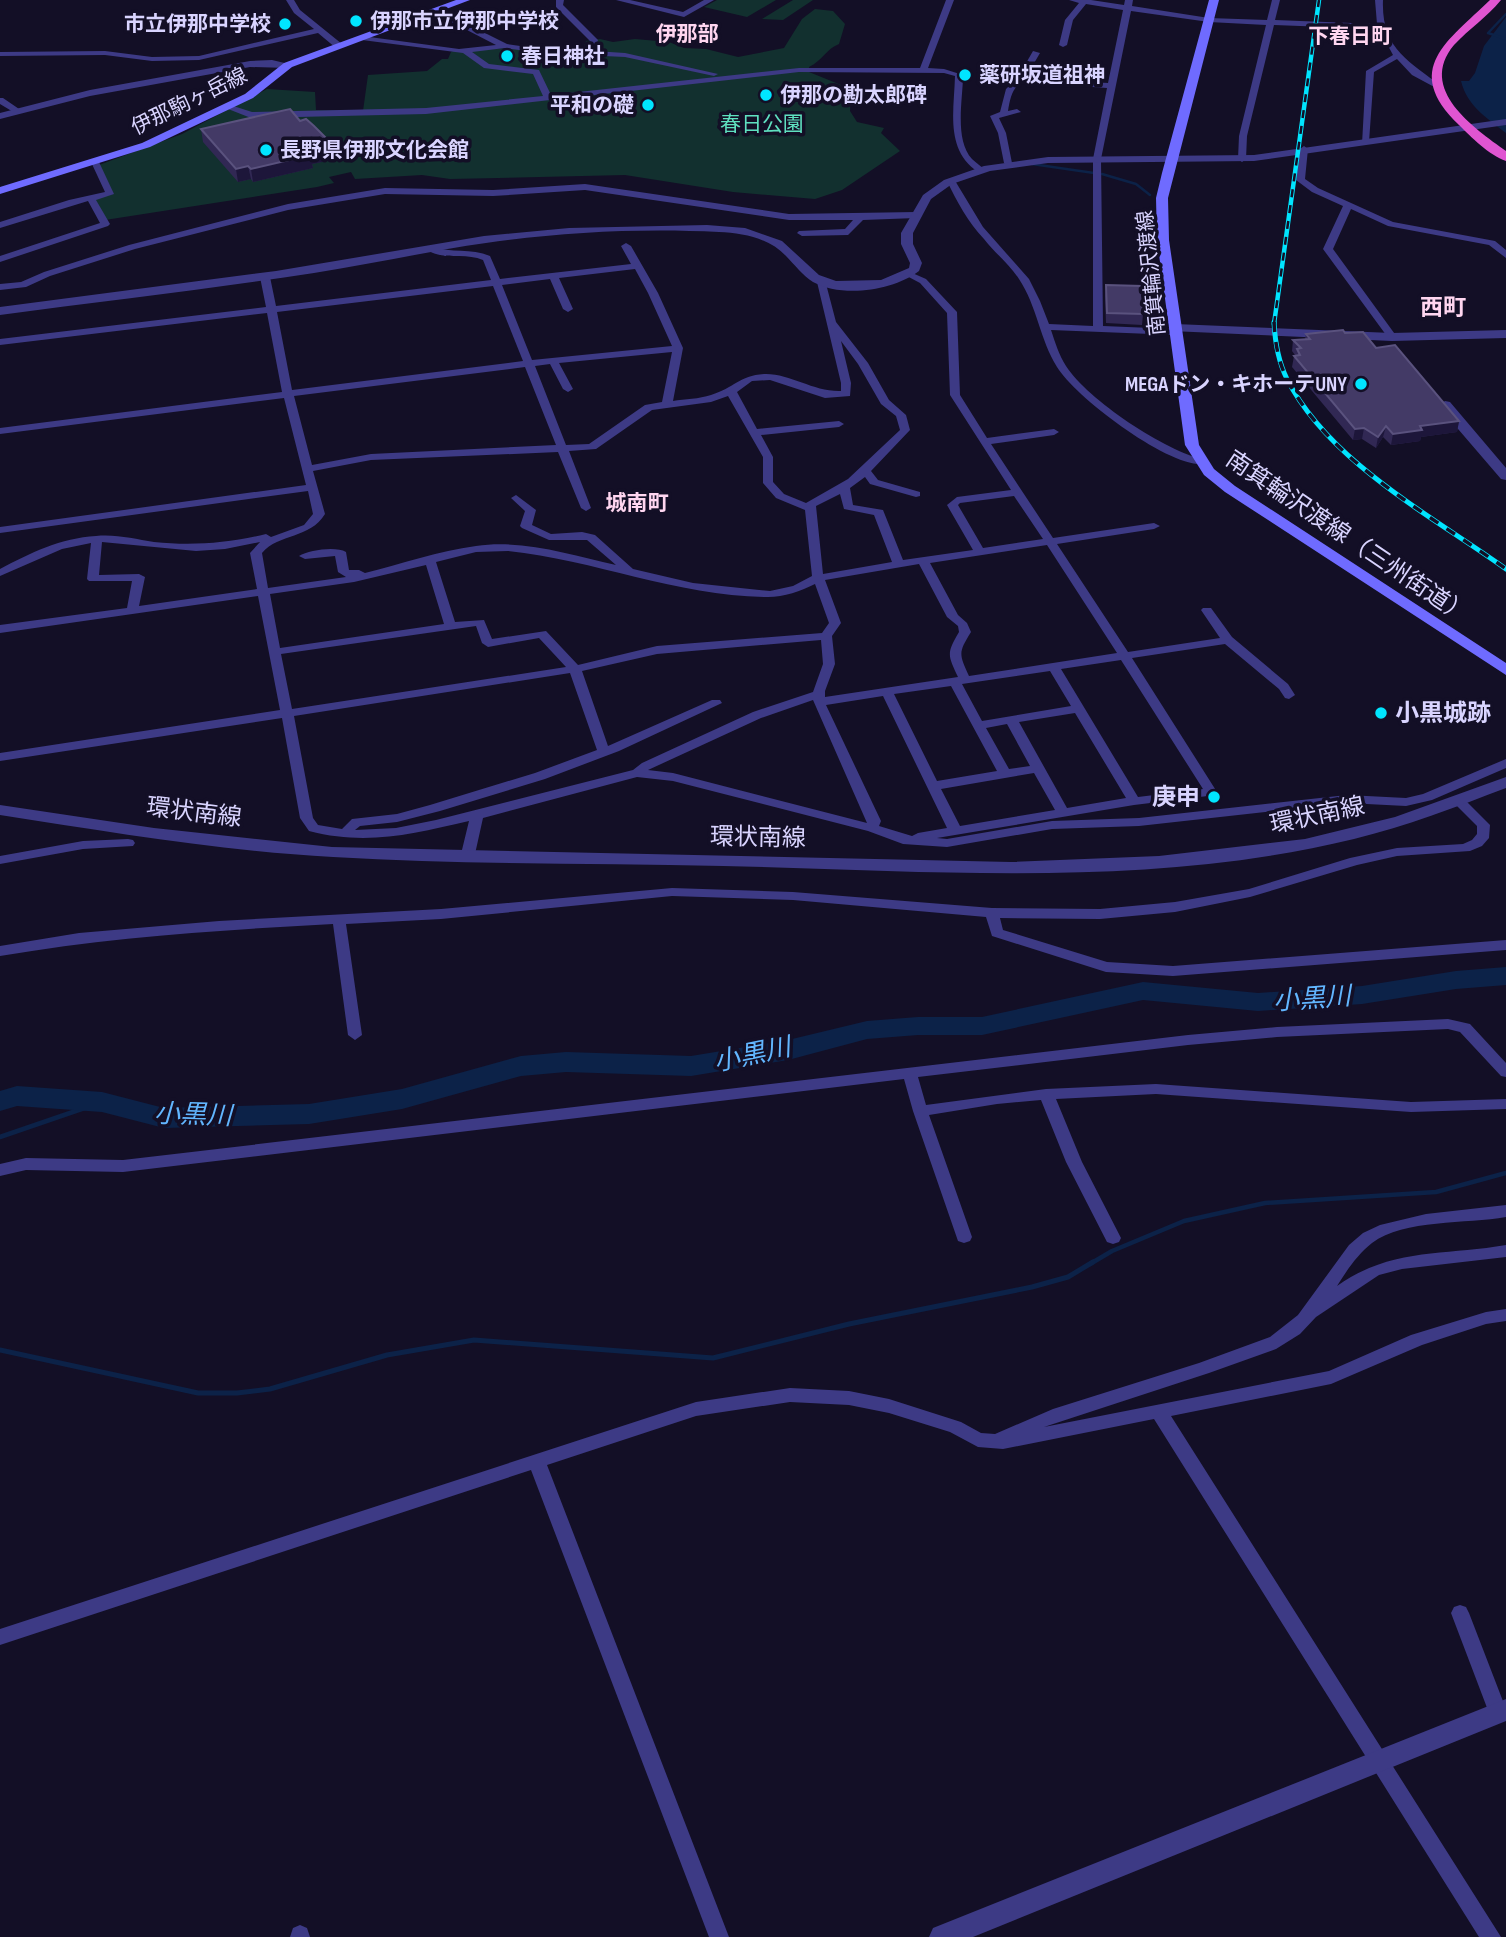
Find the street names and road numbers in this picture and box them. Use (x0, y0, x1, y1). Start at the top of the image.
street label: 伊那駒ヶ岳線 (127, 63, 251, 140)
street label: 南箕輪沢渡線 (1132, 209, 1171, 337)
street label: 南箕輪沢渡線（三州街道） (1220, 445, 1475, 630)
street label: 環状南線 (1267, 791, 1367, 840)
street label: 環状南線 (145, 792, 243, 833)
street label: 環状南線 (710, 822, 806, 853)

